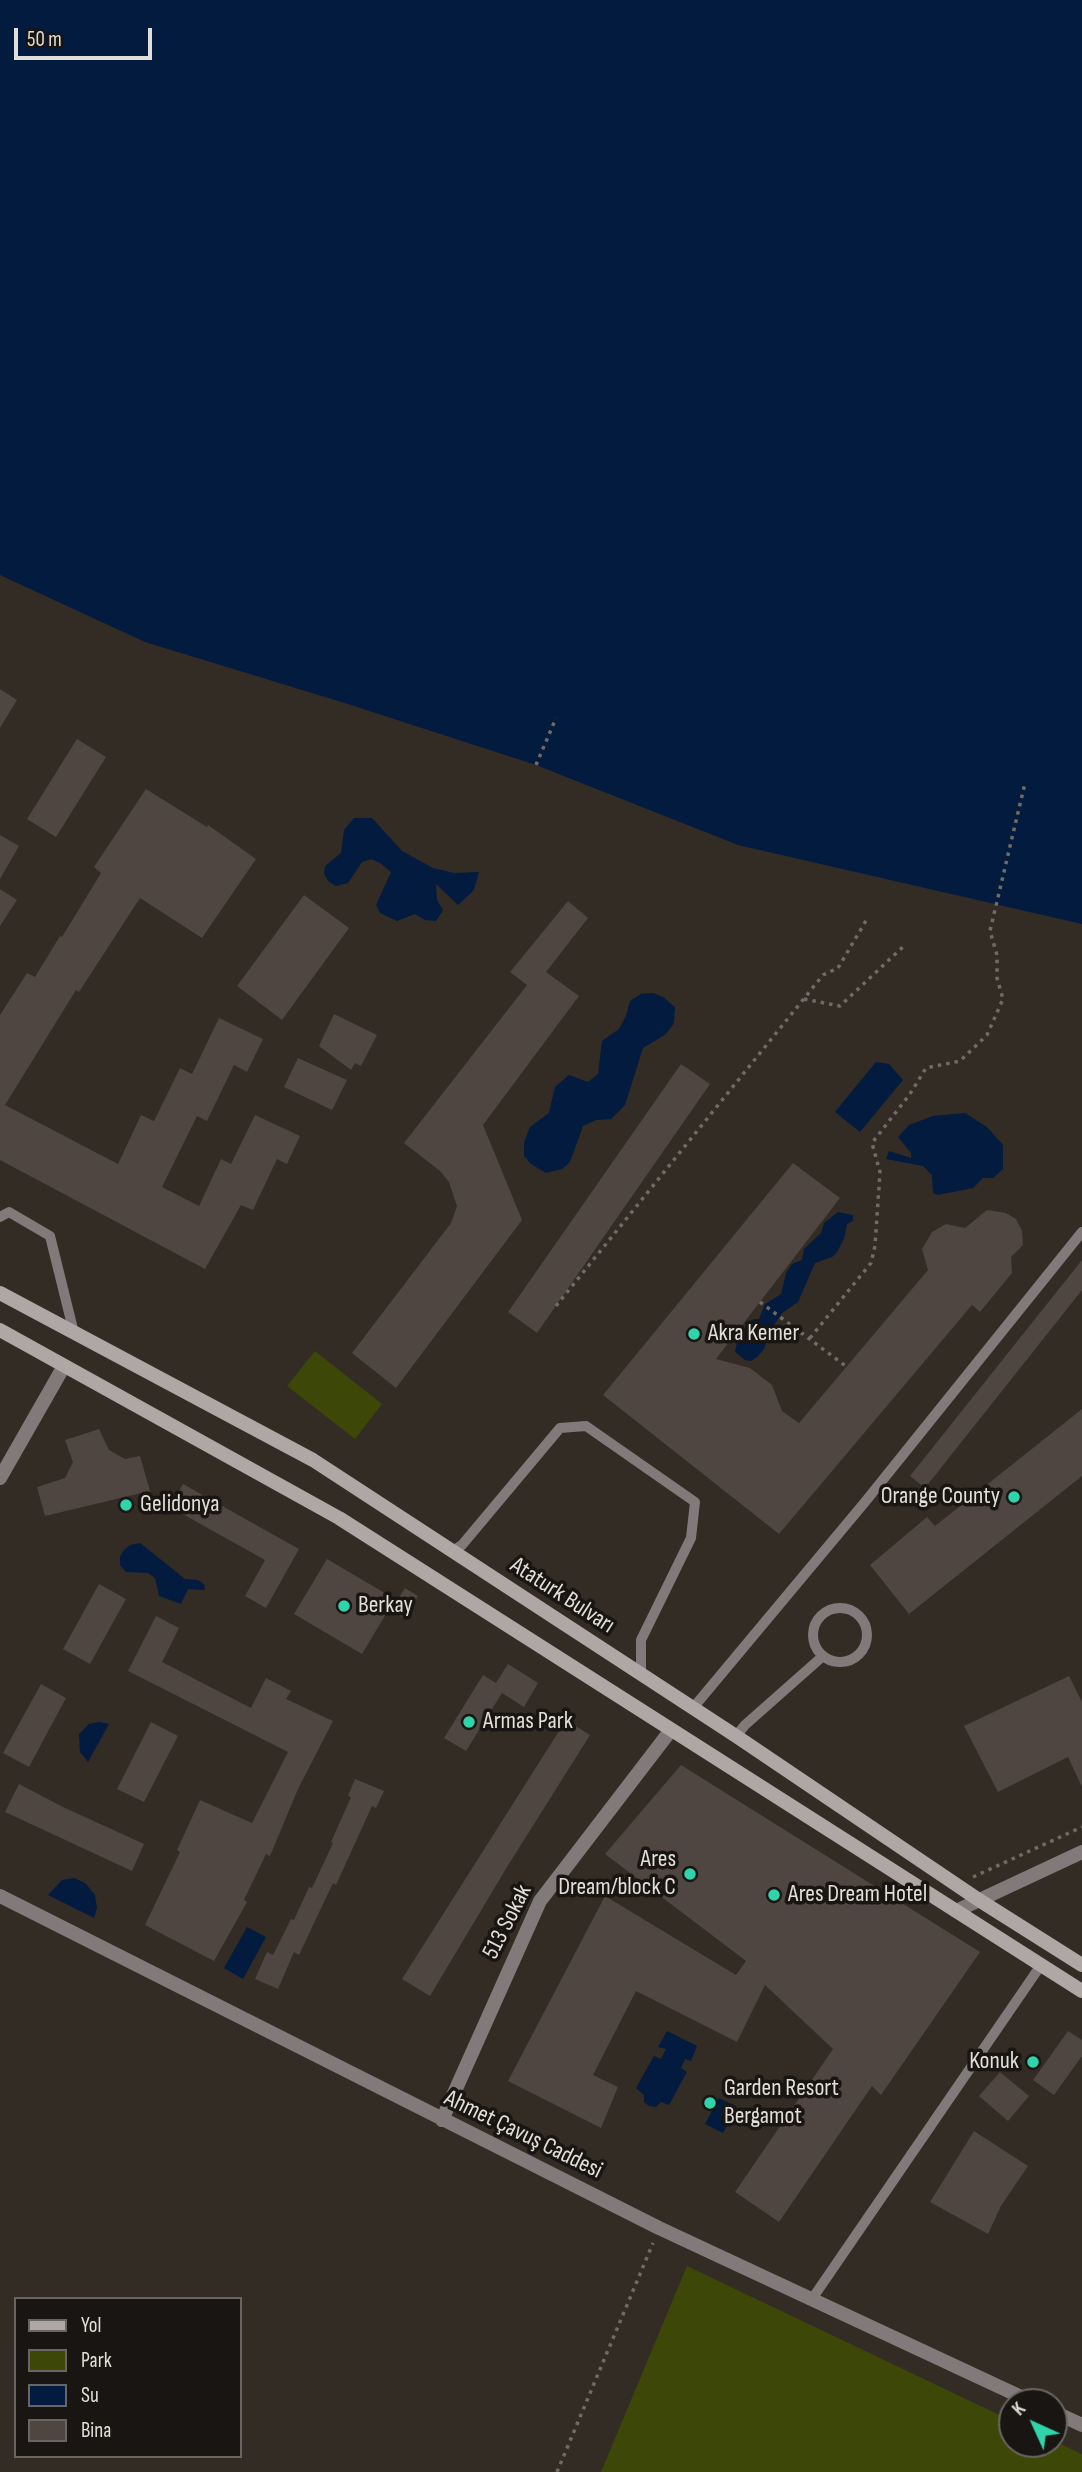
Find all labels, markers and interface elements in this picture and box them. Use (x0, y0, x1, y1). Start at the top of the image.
scale bar (18, 14, 156, 58)
text: 50 m (27, 27, 62, 52)
place label: Akra Kemer (708, 1320, 799, 1348)
marker: Akra Kemer (686, 1326, 702, 1342)
place label: Orange County (881, 1483, 1000, 1511)
marker: Orange County (1006, 1489, 1022, 1505)
place label: Gelidonya (140, 1491, 219, 1519)
marker: Gelidonya (118, 1497, 134, 1513)
street label: Ataturk Bulvarı (504, 1552, 620, 1640)
place label: Berkay (358, 1592, 413, 1620)
marker: Berkay (336, 1598, 352, 1614)
place label: Armas Park (483, 1708, 573, 1736)
marker: Armas Park (461, 1714, 477, 1730)
place label: Ares Dream/block C (558, 1846, 676, 1902)
marker: Ares Dream/block C (682, 1866, 698, 1882)
street label: 513 Sokak (477, 1880, 539, 1964)
place label: Ares Dream Hotel (788, 1881, 927, 1909)
marker: Ares Dream Hotel (766, 1887, 782, 1903)
place label: Konuk (969, 2048, 1019, 2076)
marker: Konuk (1025, 2054, 1041, 2070)
place label: Garden Resort Bergamot (724, 2075, 839, 2131)
street label: Ahmet Çavuş Caddesi (439, 2084, 607, 2186)
marker: Garden Resort Bergamot (702, 2095, 718, 2111)
legend (14, 2297, 242, 2458)
text: Yol (81, 2313, 101, 2338)
text: Park (81, 2348, 112, 2373)
text: Su (81, 2383, 99, 2408)
north arrow (998, 2388, 1068, 2458)
text: K (1008, 2398, 1031, 2421)
text: Bina (81, 2418, 111, 2443)

